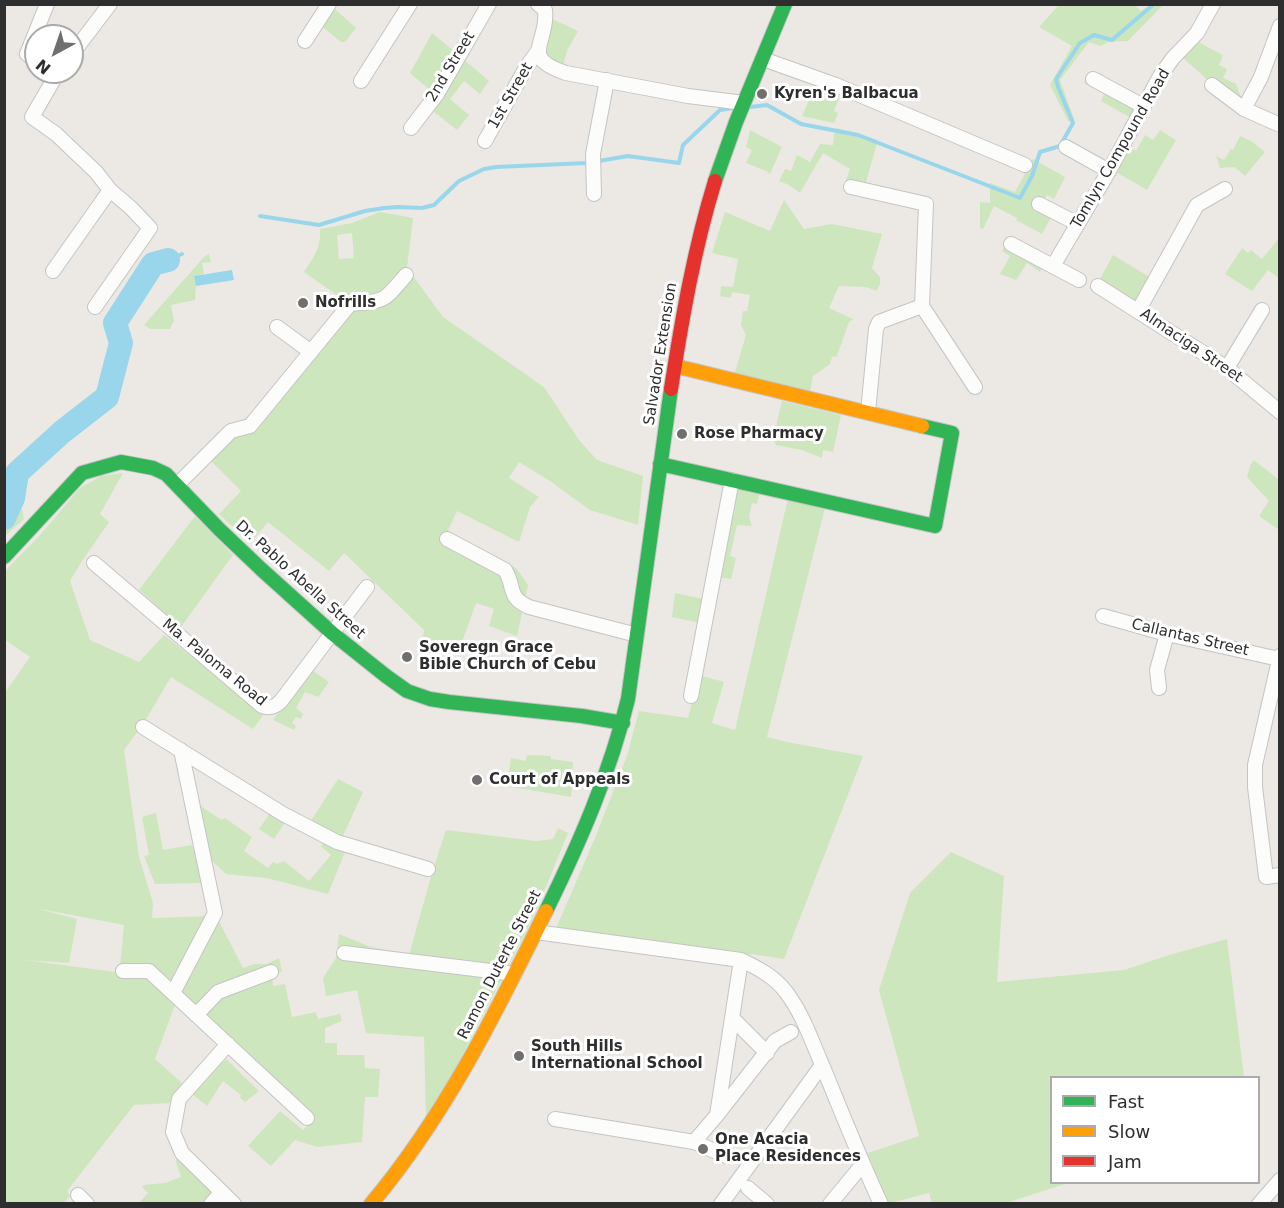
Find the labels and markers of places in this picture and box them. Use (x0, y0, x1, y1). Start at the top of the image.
place label: Kyren's Balbacua (774, 85, 919, 103)
marker: Kyren's Balbacua (755, 87, 769, 101)
place label: Nofrills (315, 294, 376, 312)
marker: Nofrills (296, 296, 310, 310)
place label: Rose Pharmacy (694, 425, 824, 443)
marker: Rose Pharmacy (675, 427, 689, 441)
place label: Soveregn Grace Bible Church of Cebu (419, 639, 596, 674)
marker: Soveregn Grace Bible Church of Cebu (400, 650, 414, 664)
place label: Court of Appeals (489, 771, 630, 789)
marker: Court of Appeals (470, 773, 484, 787)
place label: South Hills International School (531, 1038, 703, 1073)
marker: South Hills International School (512, 1049, 526, 1063)
place label: One Acacia Place Residences (715, 1131, 861, 1166)
marker: One Acacia Place Residences (696, 1142, 710, 1156)

